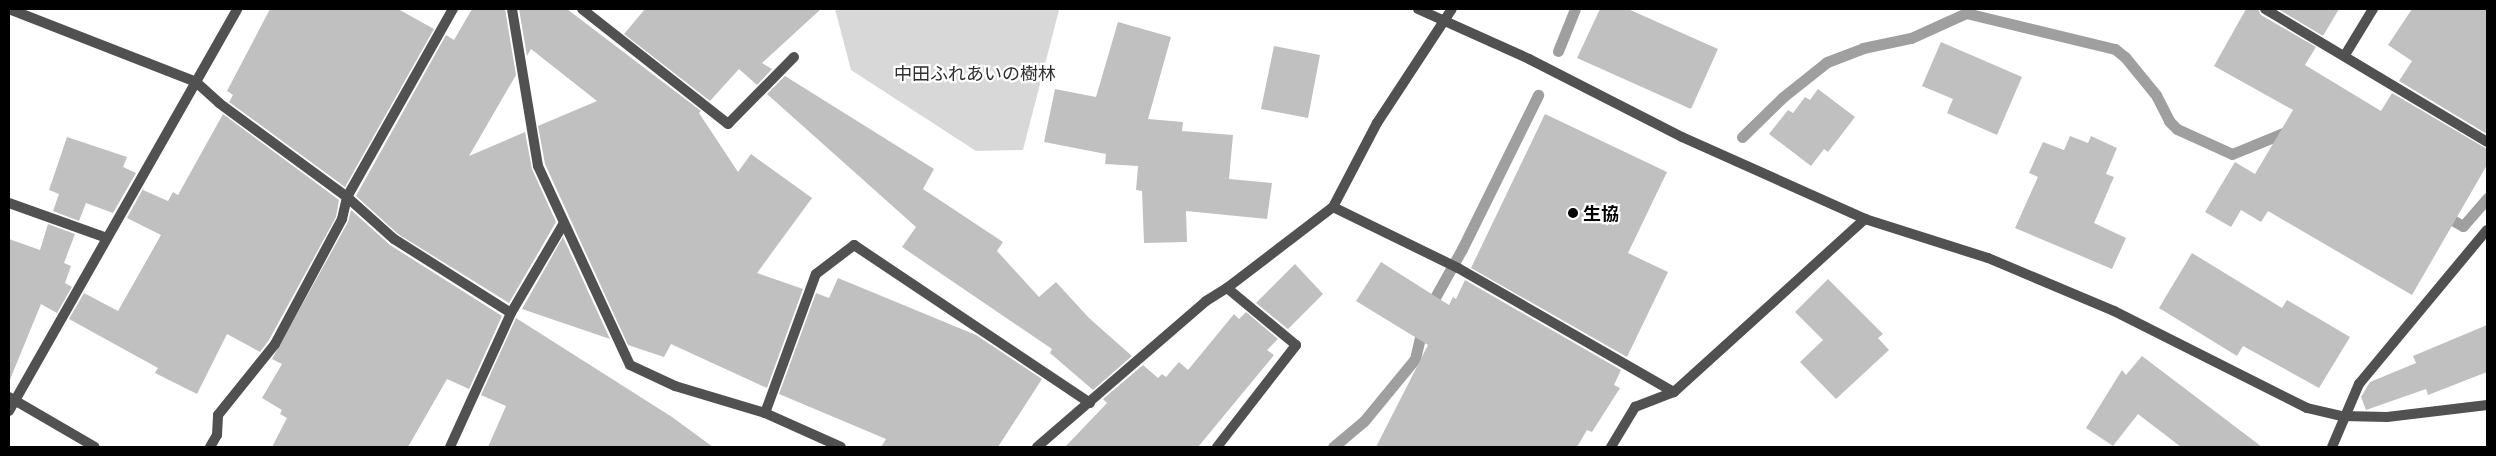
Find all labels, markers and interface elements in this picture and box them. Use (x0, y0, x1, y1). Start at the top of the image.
park label: 中田ふれあいの樹林 (894, 62, 1056, 84)
place label: 生協 (1583, 202, 1619, 224)
marker: 生協 (1567, 207, 1579, 219)

